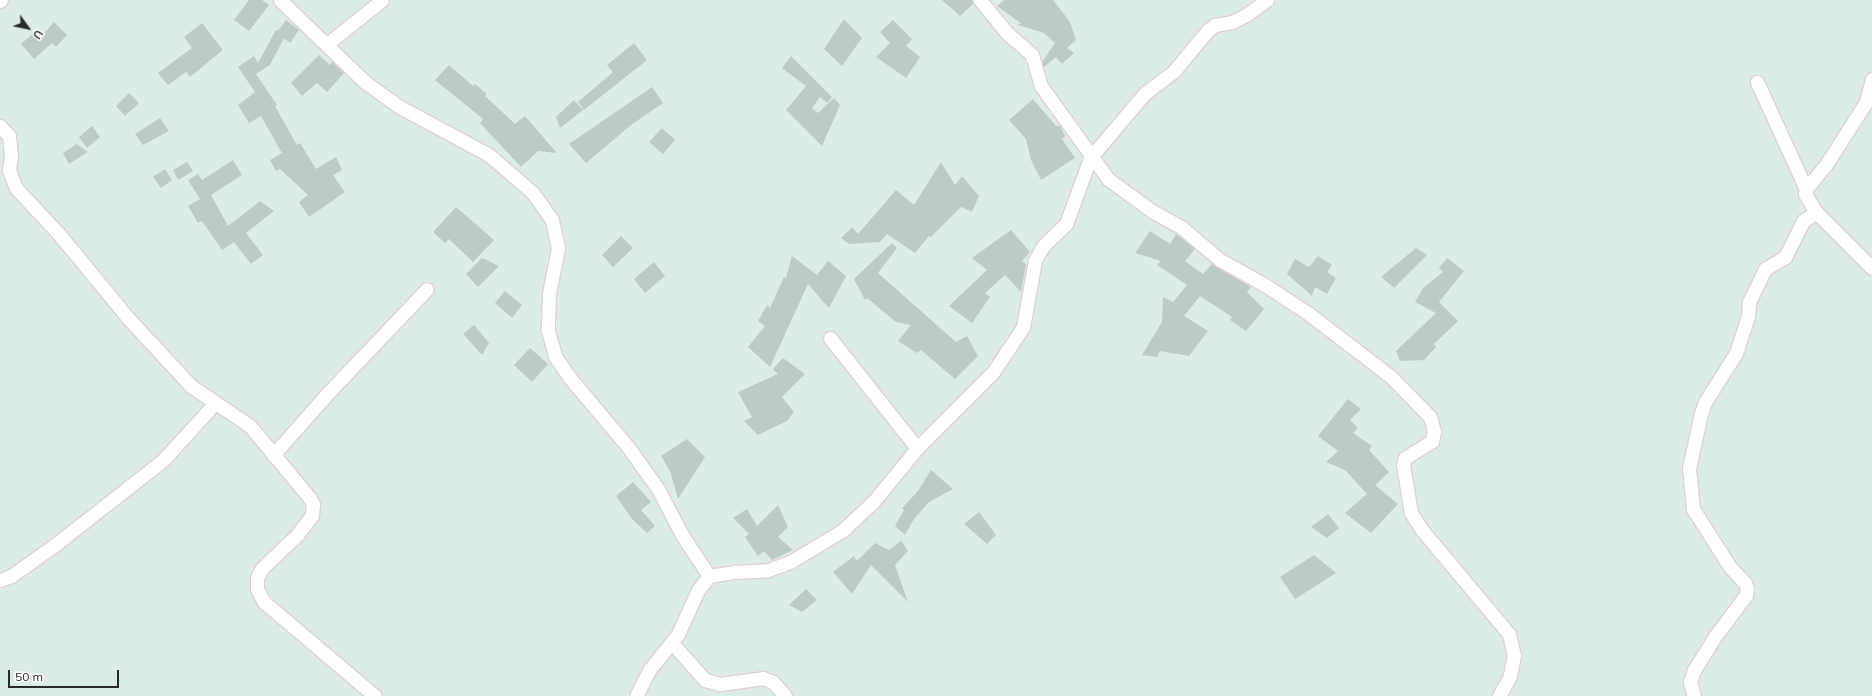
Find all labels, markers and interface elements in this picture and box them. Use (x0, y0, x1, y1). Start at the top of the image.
north arrow (8, 8, 48, 48)
text: U (30, 27, 46, 42)
scale bar (10, 662, 121, 688)
text: 50 m (15, 669, 43, 684)

